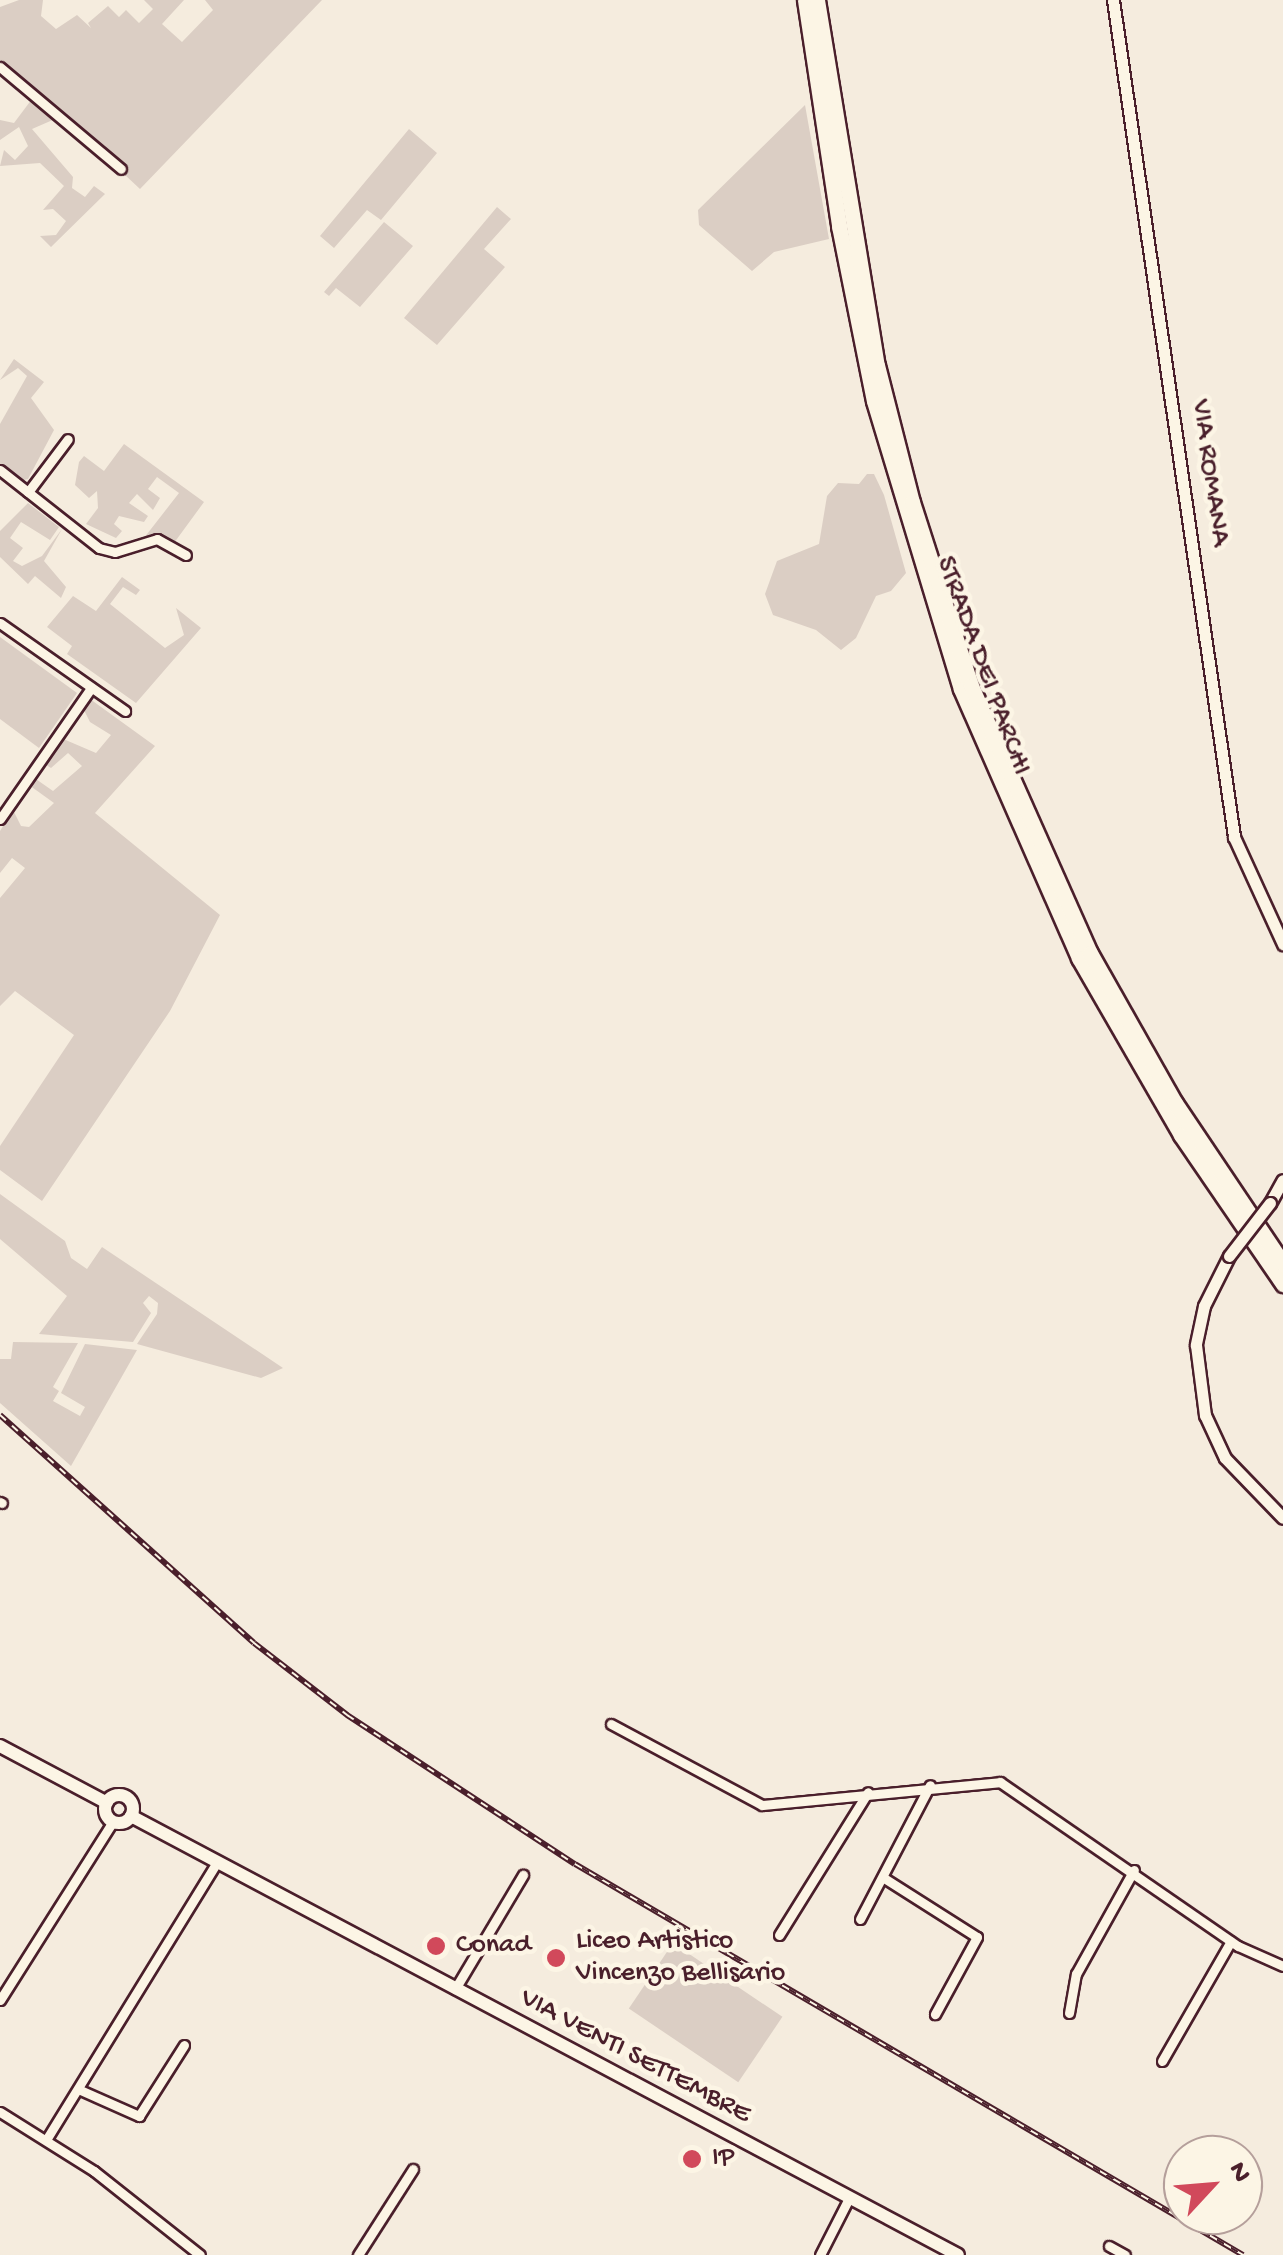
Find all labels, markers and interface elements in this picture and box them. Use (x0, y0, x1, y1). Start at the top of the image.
street label: VIA ROMANA (1182, 398, 1236, 548)
street label: STRADA DEI PARCHI (927, 552, 1037, 780)
place label: Liceo Artistico Vincenzo Bellisario (576, 1925, 785, 1991)
place label: Conad (456, 1929, 531, 1963)
marker: Conad (425, 1935, 447, 1957)
marker: Liceo Artistico Vincenzo Bellisario (545, 1947, 567, 1969)
street label: VIA VENTI SETTEMBRE (514, 1982, 756, 2132)
north arrow (1163, 2135, 1263, 2235)
place label: IP (712, 2142, 734, 2176)
marker: IP (681, 2148, 703, 2170)
text: N (1220, 2157, 1257, 2188)

